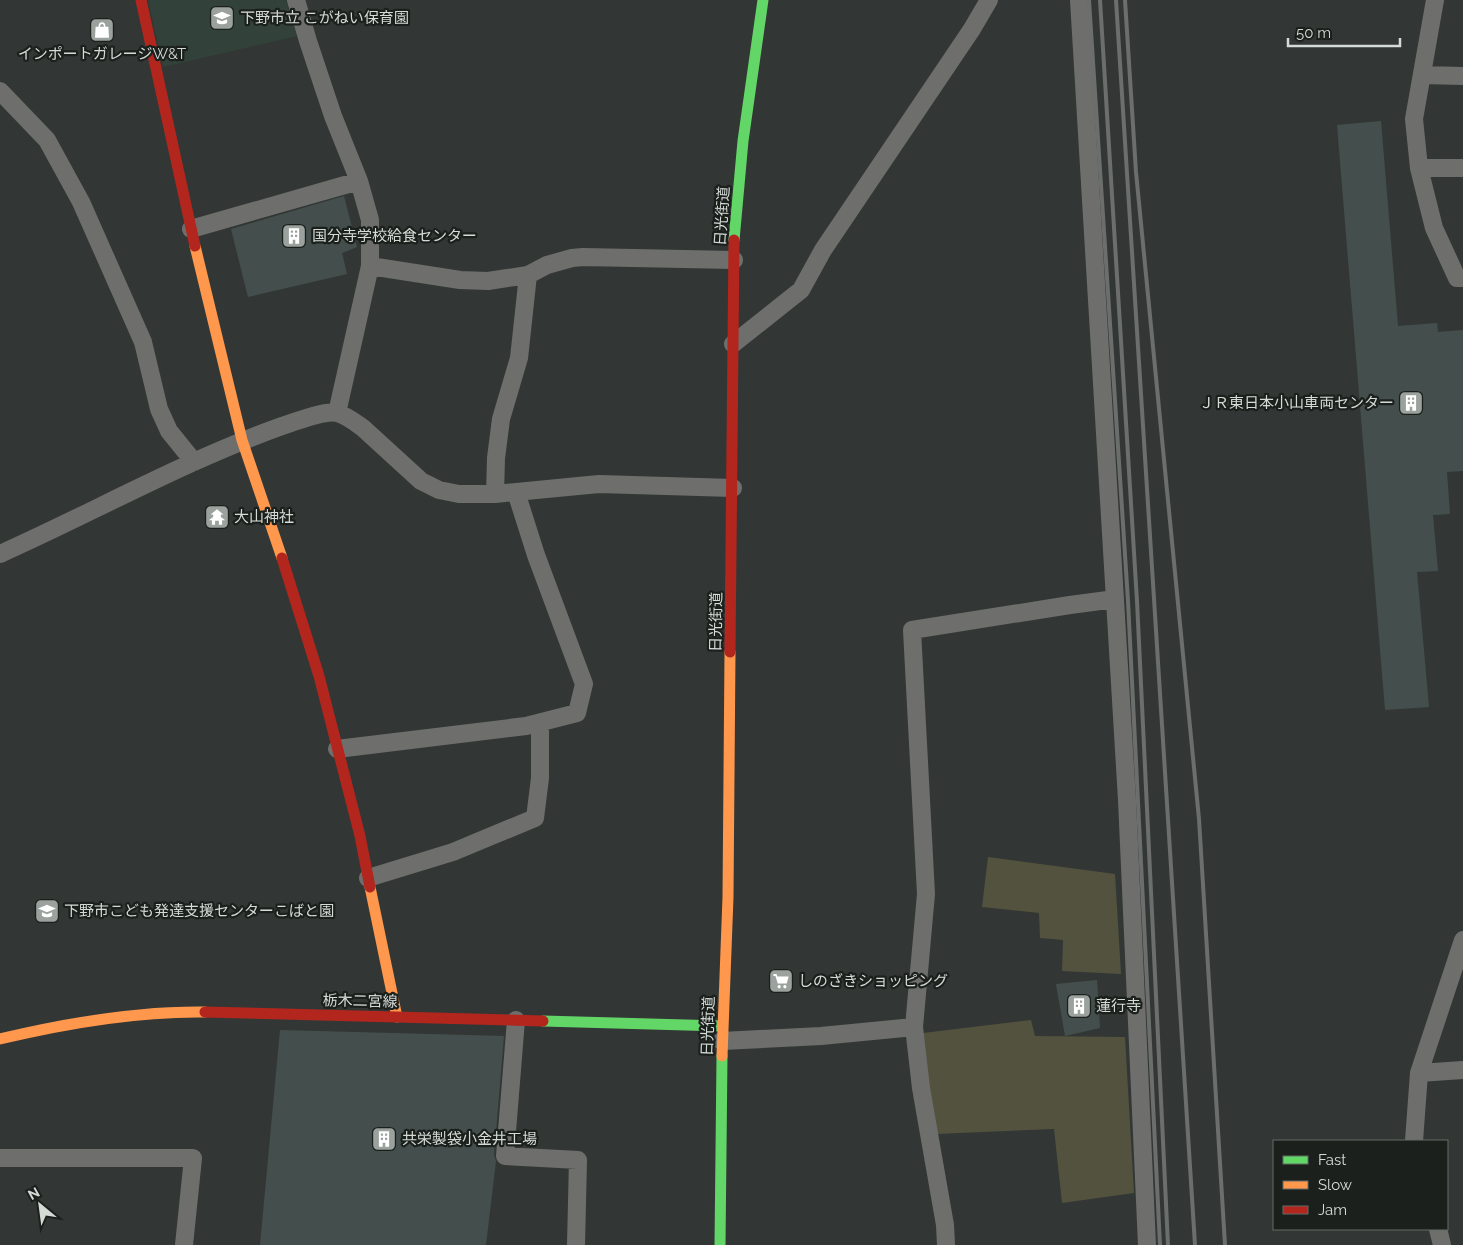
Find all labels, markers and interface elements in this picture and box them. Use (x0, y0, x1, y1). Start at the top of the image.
school or university icon: 下野市立 こがねい保育園 (209, 5, 235, 31)
place label: 下野市立 こがねい保育園 (240, 9, 409, 27)
scale bar (1288, 15, 1400, 47)
shop icon: インポートガレージW&T (89, 17, 115, 43)
text: 50 m (1296, 24, 1331, 42)
place label: インポートガレージW&T (18, 45, 186, 63)
street label: 日光街道 (711, 185, 733, 247)
building icon: 国分寺学校給食センター (281, 223, 307, 249)
place label: 国分寺学校給食センター (312, 227, 477, 245)
building icon: ＪＲ東日本小山車両センター (1398, 390, 1424, 416)
place label: ＪＲ東日本小山車両センター (1199, 394, 1394, 412)
temple icon: 大山神社 (204, 504, 230, 530)
place label: 大山神社 (234, 508, 294, 526)
street label: 日光街道 (706, 592, 726, 652)
school or university icon: 下野市こども発達支援センターこばと園 (34, 898, 60, 924)
place label: 下野市こども発達支援センターこばと園 (64, 902, 334, 920)
supermarket icon: しのざきショッピング (768, 968, 794, 994)
place label: しのざきショッピング (798, 972, 948, 990)
street label: 栃木二宮線 (322, 991, 398, 1011)
building icon: 蓮行寺 (1066, 993, 1092, 1019)
street label: 日光街道 (698, 996, 718, 1056)
place label: 蓮行寺 (1096, 997, 1141, 1015)
building icon: 共栄製袋小金井工場 (371, 1126, 397, 1152)
place label: 共栄製袋小金井工場 (402, 1130, 537, 1148)
legend (1273, 1140, 1448, 1230)
text: Fast (1318, 1151, 1346, 1169)
text: Slow (1318, 1176, 1352, 1194)
north arrow (15, 1180, 65, 1230)
text: N (25, 1184, 42, 1203)
text: Jam (1318, 1201, 1347, 1219)

